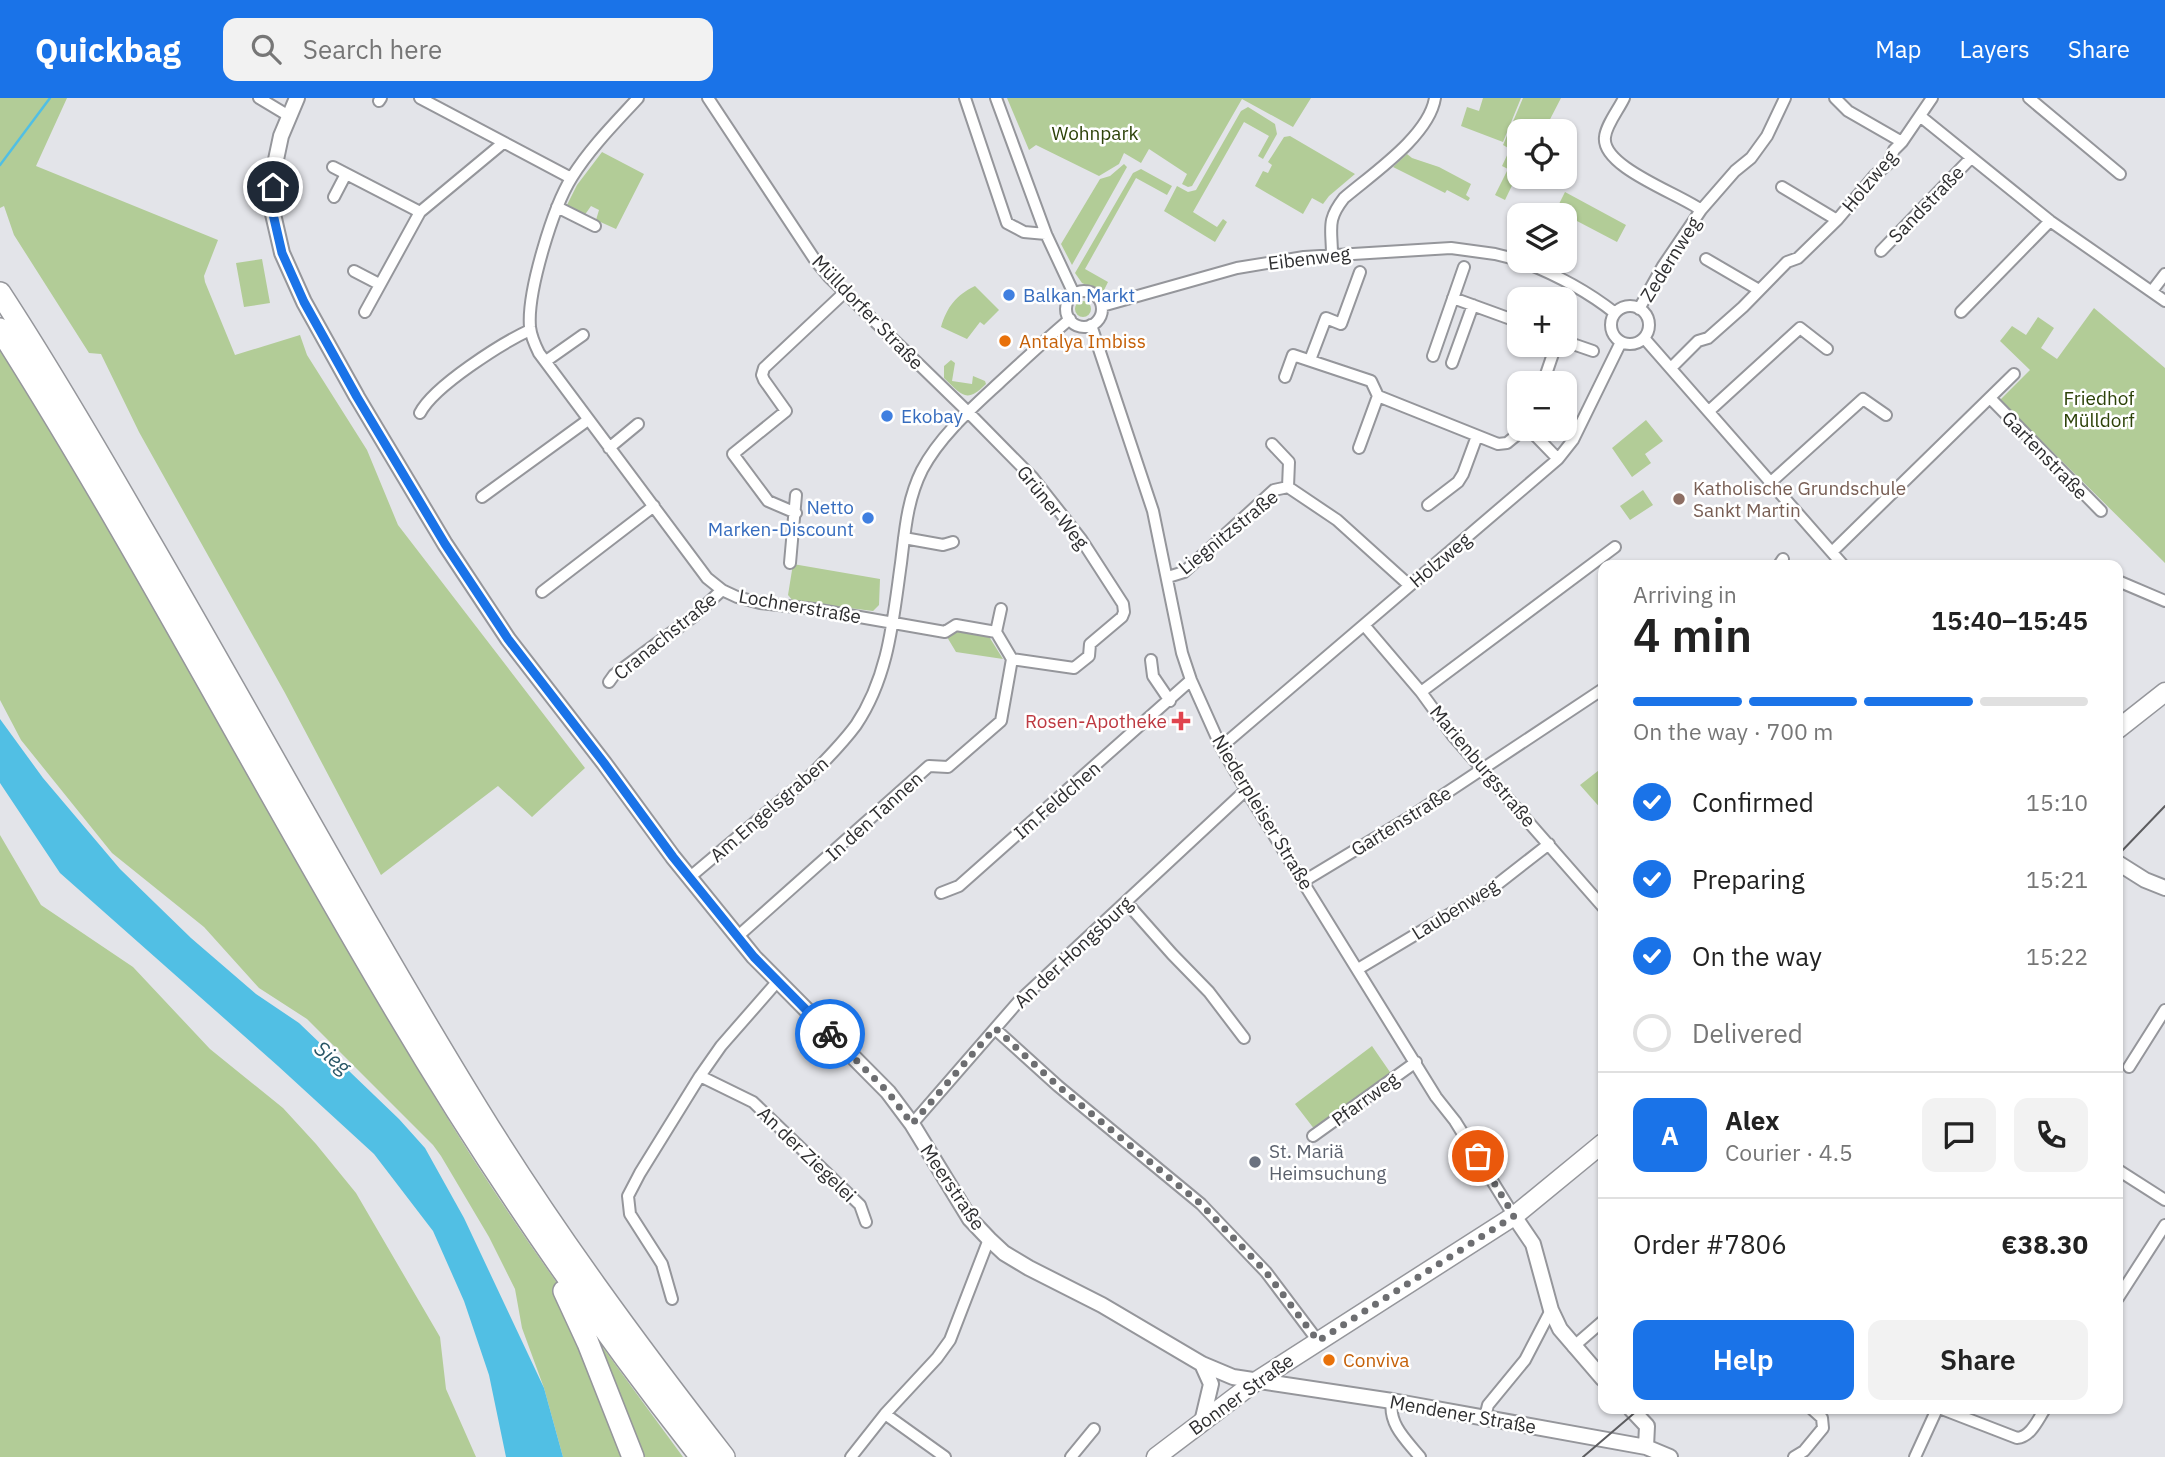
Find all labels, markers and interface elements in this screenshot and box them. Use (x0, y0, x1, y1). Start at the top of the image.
search box (223, 18, 713, 81)
text: Quickbag (35, 28, 181, 71)
icon: search (247, 30, 285, 68)
text: Search here (303, 32, 442, 66)
text: Map (1875, 33, 1922, 65)
text: Layers (1960, 33, 2030, 65)
text: Share (2068, 33, 2130, 65)
map controls (1507, 119, 1577, 441)
button: locate (1507, 119, 1577, 189)
park label: Wohnpark (1051, 121, 1139, 145)
street label: Holzweg (1836, 145, 1902, 217)
pin (243, 157, 303, 217)
street label: Sandstraße (1883, 160, 1969, 248)
icon: home (254, 168, 292, 206)
button: layers (1507, 203, 1577, 273)
street label: Zedernweg (1635, 212, 1705, 306)
street label: Eibenweg (1266, 241, 1352, 275)
street label: Mülldorfer Straße (807, 250, 929, 374)
place label: Balkan Markt (1023, 283, 1135, 307)
marker: Balkan Markt (1001, 287, 1017, 303)
button: + (1507, 287, 1577, 357)
place label: Antalya Imbiss (1019, 329, 1146, 353)
marker: Antalya Imbiss (997, 333, 1013, 349)
button: − (1507, 371, 1577, 441)
park label: Friedhof Mülldorf (2063, 386, 2135, 432)
place label: Ekobay (901, 404, 963, 428)
street label: Gartenstraße (1997, 406, 2093, 504)
marker: Ekobay (879, 408, 895, 424)
street label: Grüner Weg (1012, 460, 1094, 554)
place label: Katholische Grundschule Sankt Martin (1693, 476, 1906, 522)
street label: Liegnitzstraße (1173, 485, 1283, 579)
marker: Katholische Grundschule Sankt Martin (1671, 491, 1687, 507)
place label: Netto Marken-Discount (708, 495, 854, 541)
marker: Netto Marken-Discount (860, 510, 876, 526)
street label: Holzweg (1404, 527, 1476, 593)
text: Arriving in (1633, 579, 1737, 609)
street label: Lochnerstraße (737, 583, 863, 629)
street label: Cranachstraße (609, 587, 721, 685)
text: 15:40–15:45 (1931, 603, 2088, 637)
text: 4 min (1633, 605, 1752, 665)
street label: Marienburgstraße (1425, 700, 1541, 832)
place label: Rosen-Apotheke (1025, 709, 1167, 733)
marker: Rosen-Apotheke (1173, 713, 1189, 729)
text: On the way · 700 m (1633, 716, 1833, 746)
street label: Niederpleiser Straße (1207, 730, 1319, 894)
street label: Am Engelsgraben (705, 751, 833, 867)
street label: Im Feldchen (1009, 756, 1105, 844)
street label: In den Tannen (821, 766, 927, 866)
street label: Gartenstraße (1346, 781, 1456, 861)
icon: check (1633, 783, 1671, 821)
text: Confirmed (1692, 785, 1814, 819)
text: 15:10 (2026, 787, 2088, 817)
icon: check (1633, 860, 1671, 898)
text: Preparing (1692, 862, 1805, 896)
text: 15:21 (2026, 864, 2088, 894)
street label: Laubenweg (1407, 873, 1503, 945)
street label: An der Hongsburg (1009, 891, 1137, 1013)
icon: check (1633, 937, 1671, 975)
text: On the way (1692, 939, 1822, 973)
text: 15:22 (2026, 941, 2088, 971)
courier (795, 999, 865, 1069)
icon: bike (811, 1015, 849, 1053)
text: Delivered (1692, 1016, 1803, 1050)
water label: Sieg (309, 1034, 358, 1081)
street label: Pfarrweg (1327, 1067, 1403, 1131)
button: chat (1922, 1098, 1996, 1172)
button: phone (2014, 1098, 2088, 1172)
street label: An der Ziegelei (753, 1101, 861, 1207)
text: Alex (1725, 1103, 1779, 1137)
text: A (1661, 1118, 1679, 1152)
pin (1448, 1126, 1508, 1186)
icon: bag (1459, 1137, 1497, 1175)
text: Courier · 4.5 (1725, 1137, 1853, 1167)
street label: Meerstraße (915, 1139, 991, 1235)
place label: St. Mariä Heimsuchung (1269, 1139, 1386, 1185)
marker: St. Mariä Heimsuchung (1247, 1154, 1263, 1170)
text: Order #7806 (1633, 1227, 1787, 1261)
text: €38.30 (2001, 1227, 2088, 1261)
button: Help (1633, 1320, 1854, 1400)
button: Share (1868, 1320, 2088, 1400)
street label: Bonner Straße (1184, 1348, 1298, 1440)
place label: Conviva (1343, 1348, 1410, 1372)
marker: Conviva (1321, 1352, 1337, 1368)
street label: Mendener Straße (1388, 1389, 1538, 1439)

